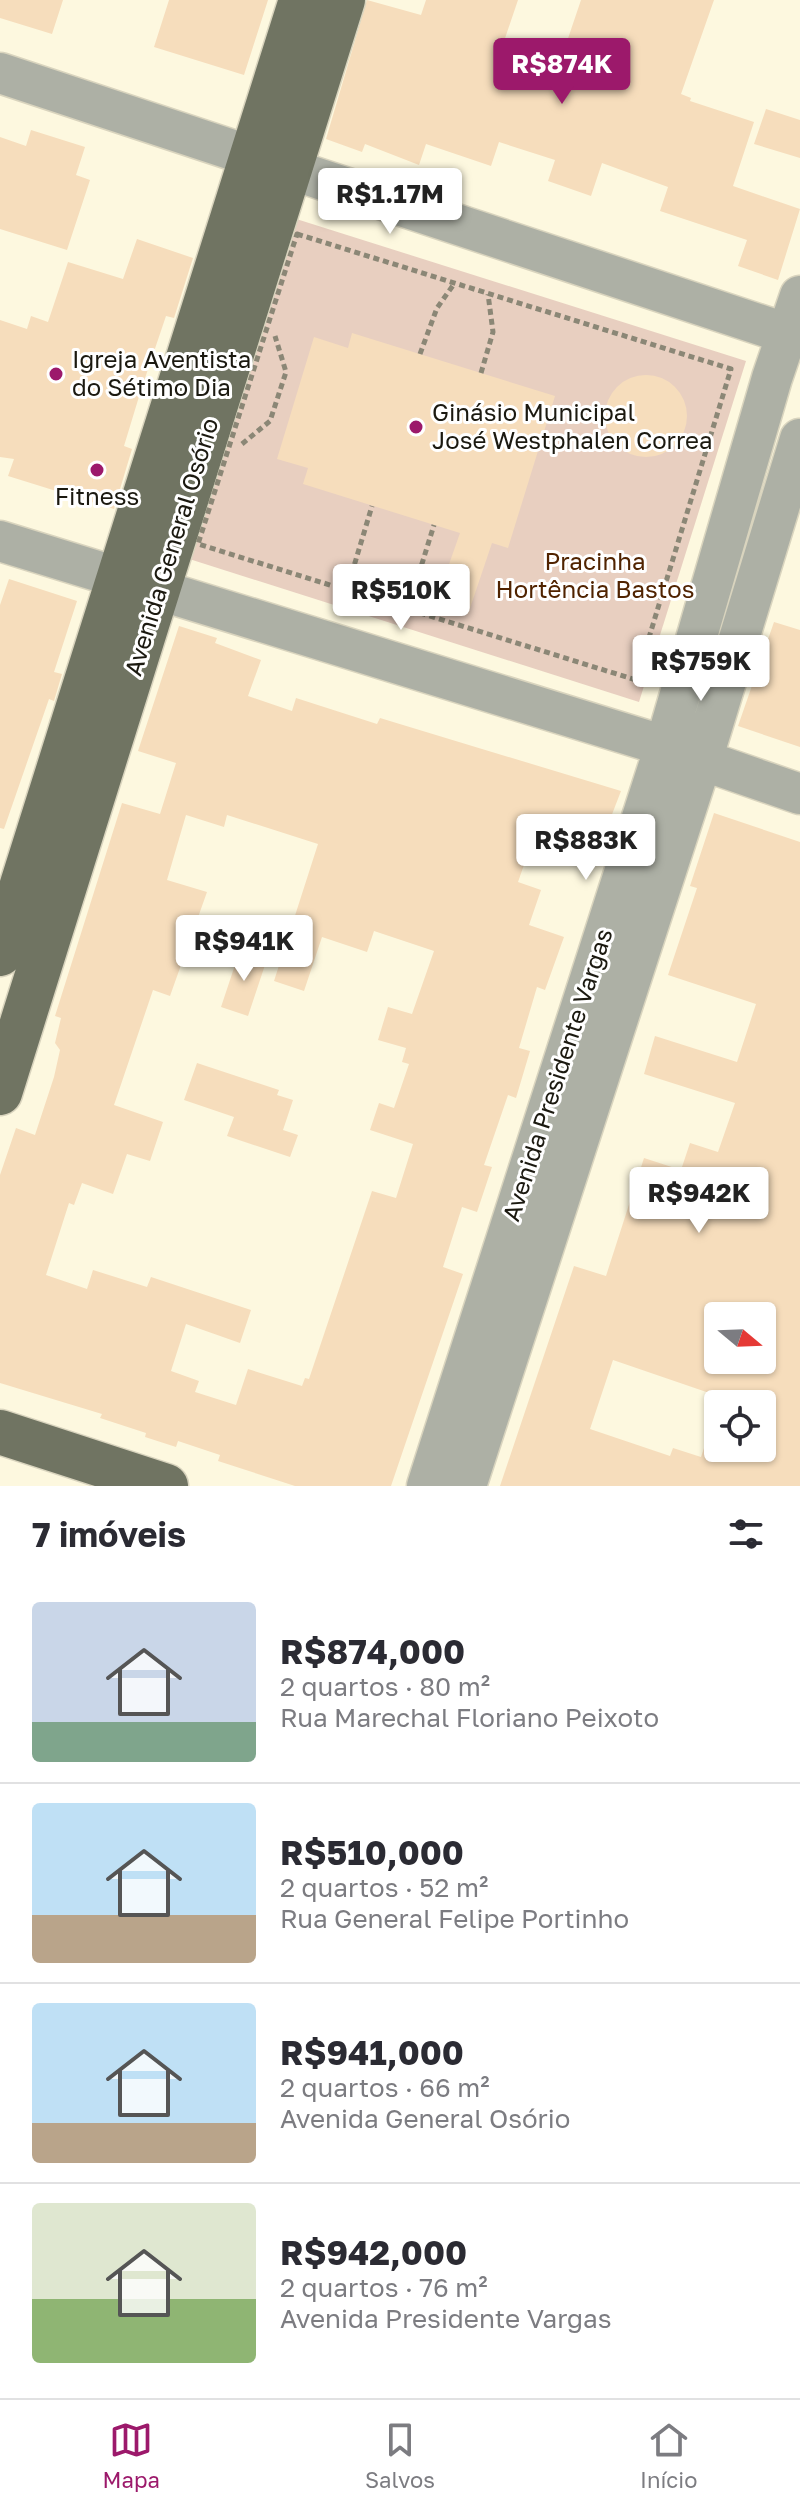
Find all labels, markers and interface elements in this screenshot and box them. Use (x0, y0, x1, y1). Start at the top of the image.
pin: R$874K (497, 38, 627, 106)
text: R$874K (511, 48, 613, 79)
pin: R$1.17M (316, 168, 464, 236)
text: R$1.17M (336, 178, 444, 209)
place label: Igreja Aventista do Sétimo Dia (72, 344, 251, 401)
marker: Igreja Aventista do Sétimo Dia (47, 365, 65, 383)
place label: Ginásio Municipal José Westphalen Correa (432, 397, 713, 454)
street label: Avenida General Osório (118, 414, 224, 679)
marker: Ginásio Municipal José Westphalen Correa (407, 418, 425, 436)
marker: Fitness (88, 461, 106, 479)
place label: Fitness (55, 481, 139, 510)
park label: Pracinha Hortência Bastos (496, 546, 694, 603)
pin: R$510K (336, 564, 466, 632)
text: R$510K (351, 574, 451, 605)
pin: R$759K (636, 635, 766, 703)
text: R$759K (651, 645, 751, 676)
pin: R$883K (521, 814, 651, 882)
text: R$883K (534, 824, 638, 855)
pin: R$941K (179, 915, 309, 983)
text: R$941K (194, 925, 294, 956)
street label: Avenida Presidente Vargas (495, 925, 618, 1225)
pin: R$942K (634, 1167, 764, 1235)
text: R$942K (648, 1177, 750, 1208)
north arrow (704, 1302, 776, 1374)
map controls (704, 1302, 776, 1462)
button: locate (704, 1390, 776, 1462)
icon: filters (724, 1512, 768, 1556)
text: 7 imóveis (32, 1514, 186, 1554)
text: R$874,000 (280, 1631, 465, 1671)
icon: home (96, 1634, 192, 1730)
text: 2 quartos · 80 m² (280, 1671, 490, 1702)
text: Rua Marechal Floriano Peixoto (280, 1702, 659, 1733)
text: R$510,000 (280, 1832, 464, 1872)
icon: home (96, 1835, 192, 1931)
text: 2 quartos · 52 m² (280, 1872, 488, 1903)
text: Rua General Felipe Portinho (280, 1903, 629, 1934)
text: R$941,000 (280, 2032, 464, 2072)
icon: home (96, 2035, 192, 2131)
text: 2 quartos · 66 m² (280, 2072, 490, 2103)
text: Avenida General Osório (280, 2103, 570, 2134)
text: R$942,000 (280, 2232, 467, 2272)
icon: home (96, 2235, 192, 2331)
text: 2 quartos · 76 m² (280, 2272, 488, 2303)
text: Avenida Presidente Vargas (280, 2303, 612, 2334)
tab: Mapa (103, 2418, 160, 2493)
tab: Salvos (365, 2418, 435, 2493)
tab: Início (640, 2418, 697, 2493)

